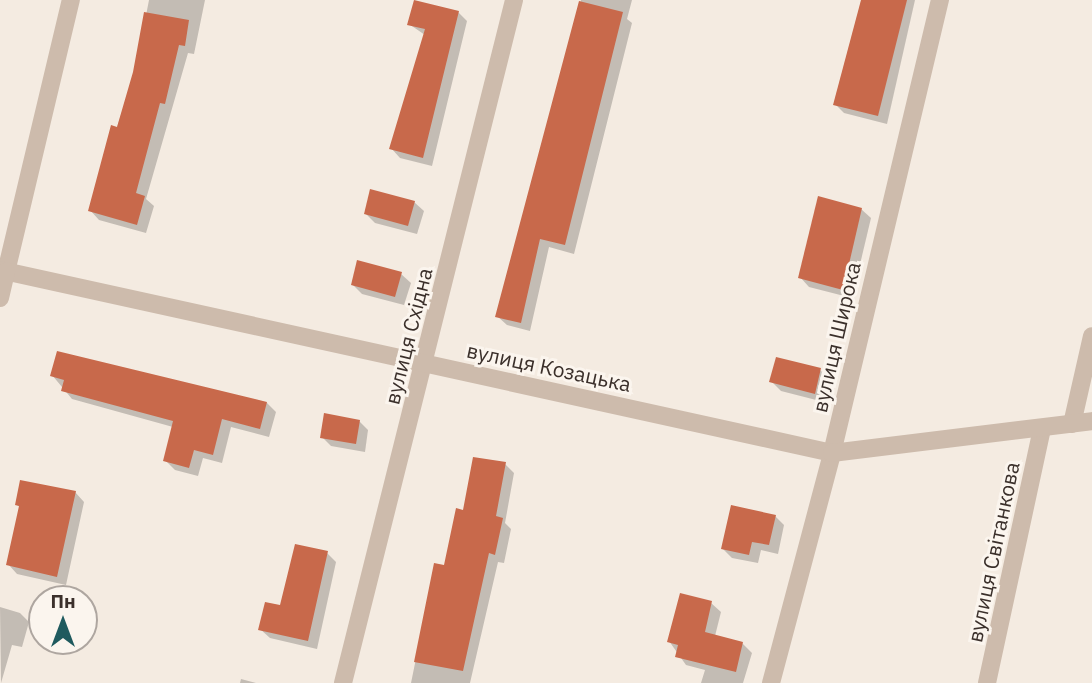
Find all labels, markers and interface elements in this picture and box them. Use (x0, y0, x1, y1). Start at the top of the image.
street label: вулиця Широка (806, 259, 866, 415)
street label: вулиця Східна (379, 265, 437, 407)
street label: вулиця Козацька (465, 337, 633, 397)
street label: вулиця Світанкова (962, 460, 1024, 644)
north arrow (28, 585, 98, 655)
text: Пн (50, 589, 76, 613)

